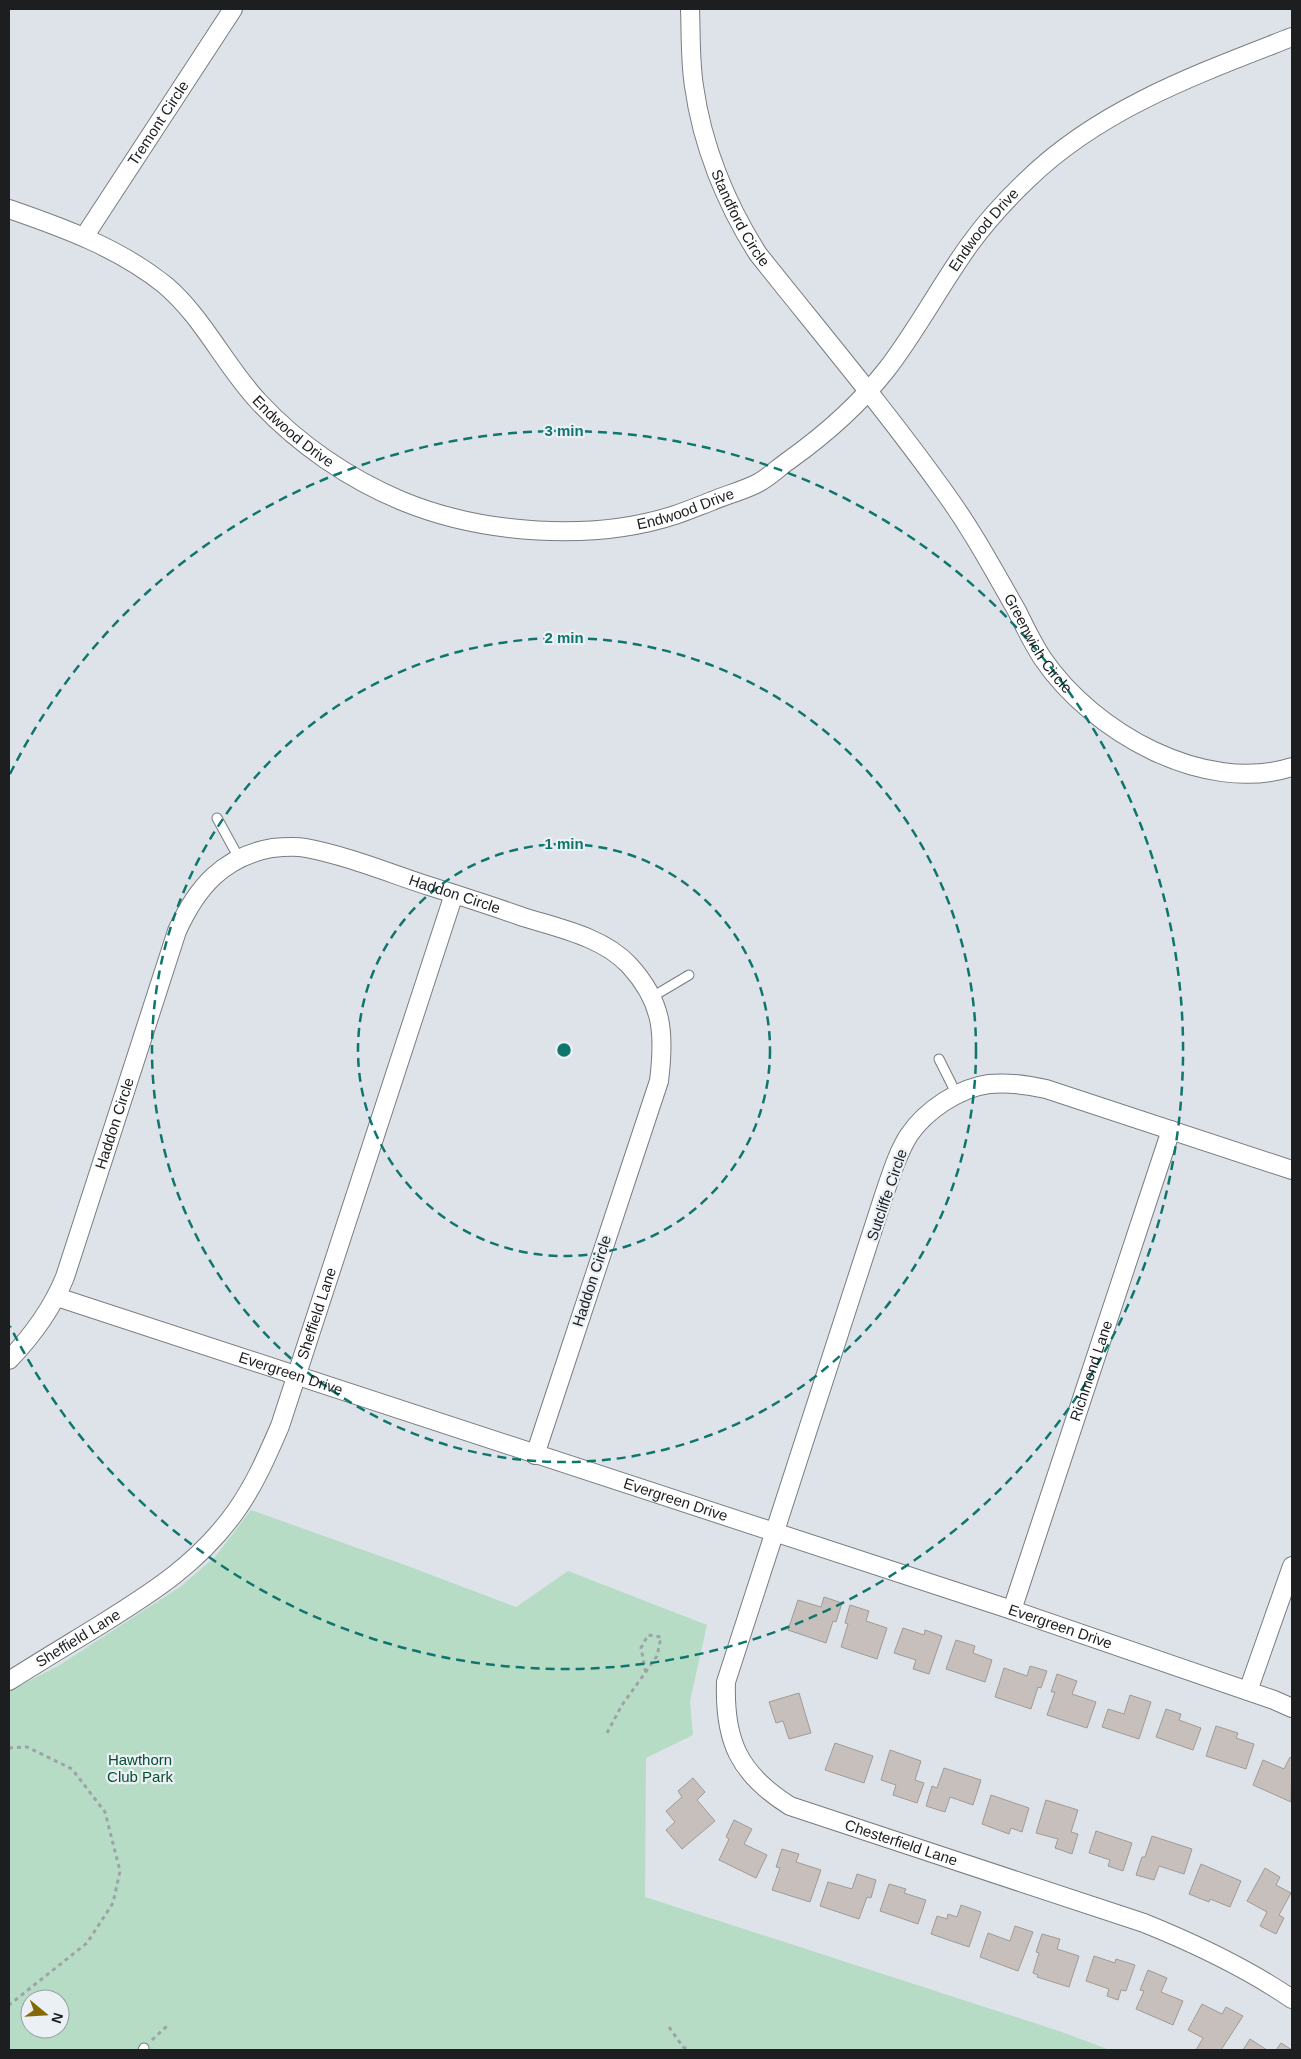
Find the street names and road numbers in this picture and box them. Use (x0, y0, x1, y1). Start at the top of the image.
street label: Tremont Circle (124, 77, 192, 168)
street label: Standford Circle (708, 167, 773, 270)
street label: Endwood Drive (945, 184, 1022, 274)
street label: Endwood Drive (249, 392, 337, 470)
street label: Endwood Drive (635, 485, 736, 533)
street label: Greenwich Circle (1001, 591, 1076, 696)
street label: Haddon Circle (407, 871, 503, 916)
street label: Haddon Circle (91, 1076, 137, 1171)
street label: Sutcliffe Circle (863, 1147, 910, 1243)
street label: Haddon Circle (569, 1233, 614, 1329)
street label: Sheffield Lane (293, 1265, 339, 1361)
street label: Richmond Lane (1066, 1318, 1115, 1423)
street label: Evergreen Drive (237, 1348, 345, 1398)
street label: Evergreen Drive (622, 1474, 730, 1524)
street label: Evergreen Drive (1006, 1600, 1114, 1652)
street label: Sheffield Lane (32, 1606, 123, 1670)
street label: Chesterfield Lane (843, 1816, 960, 1869)

